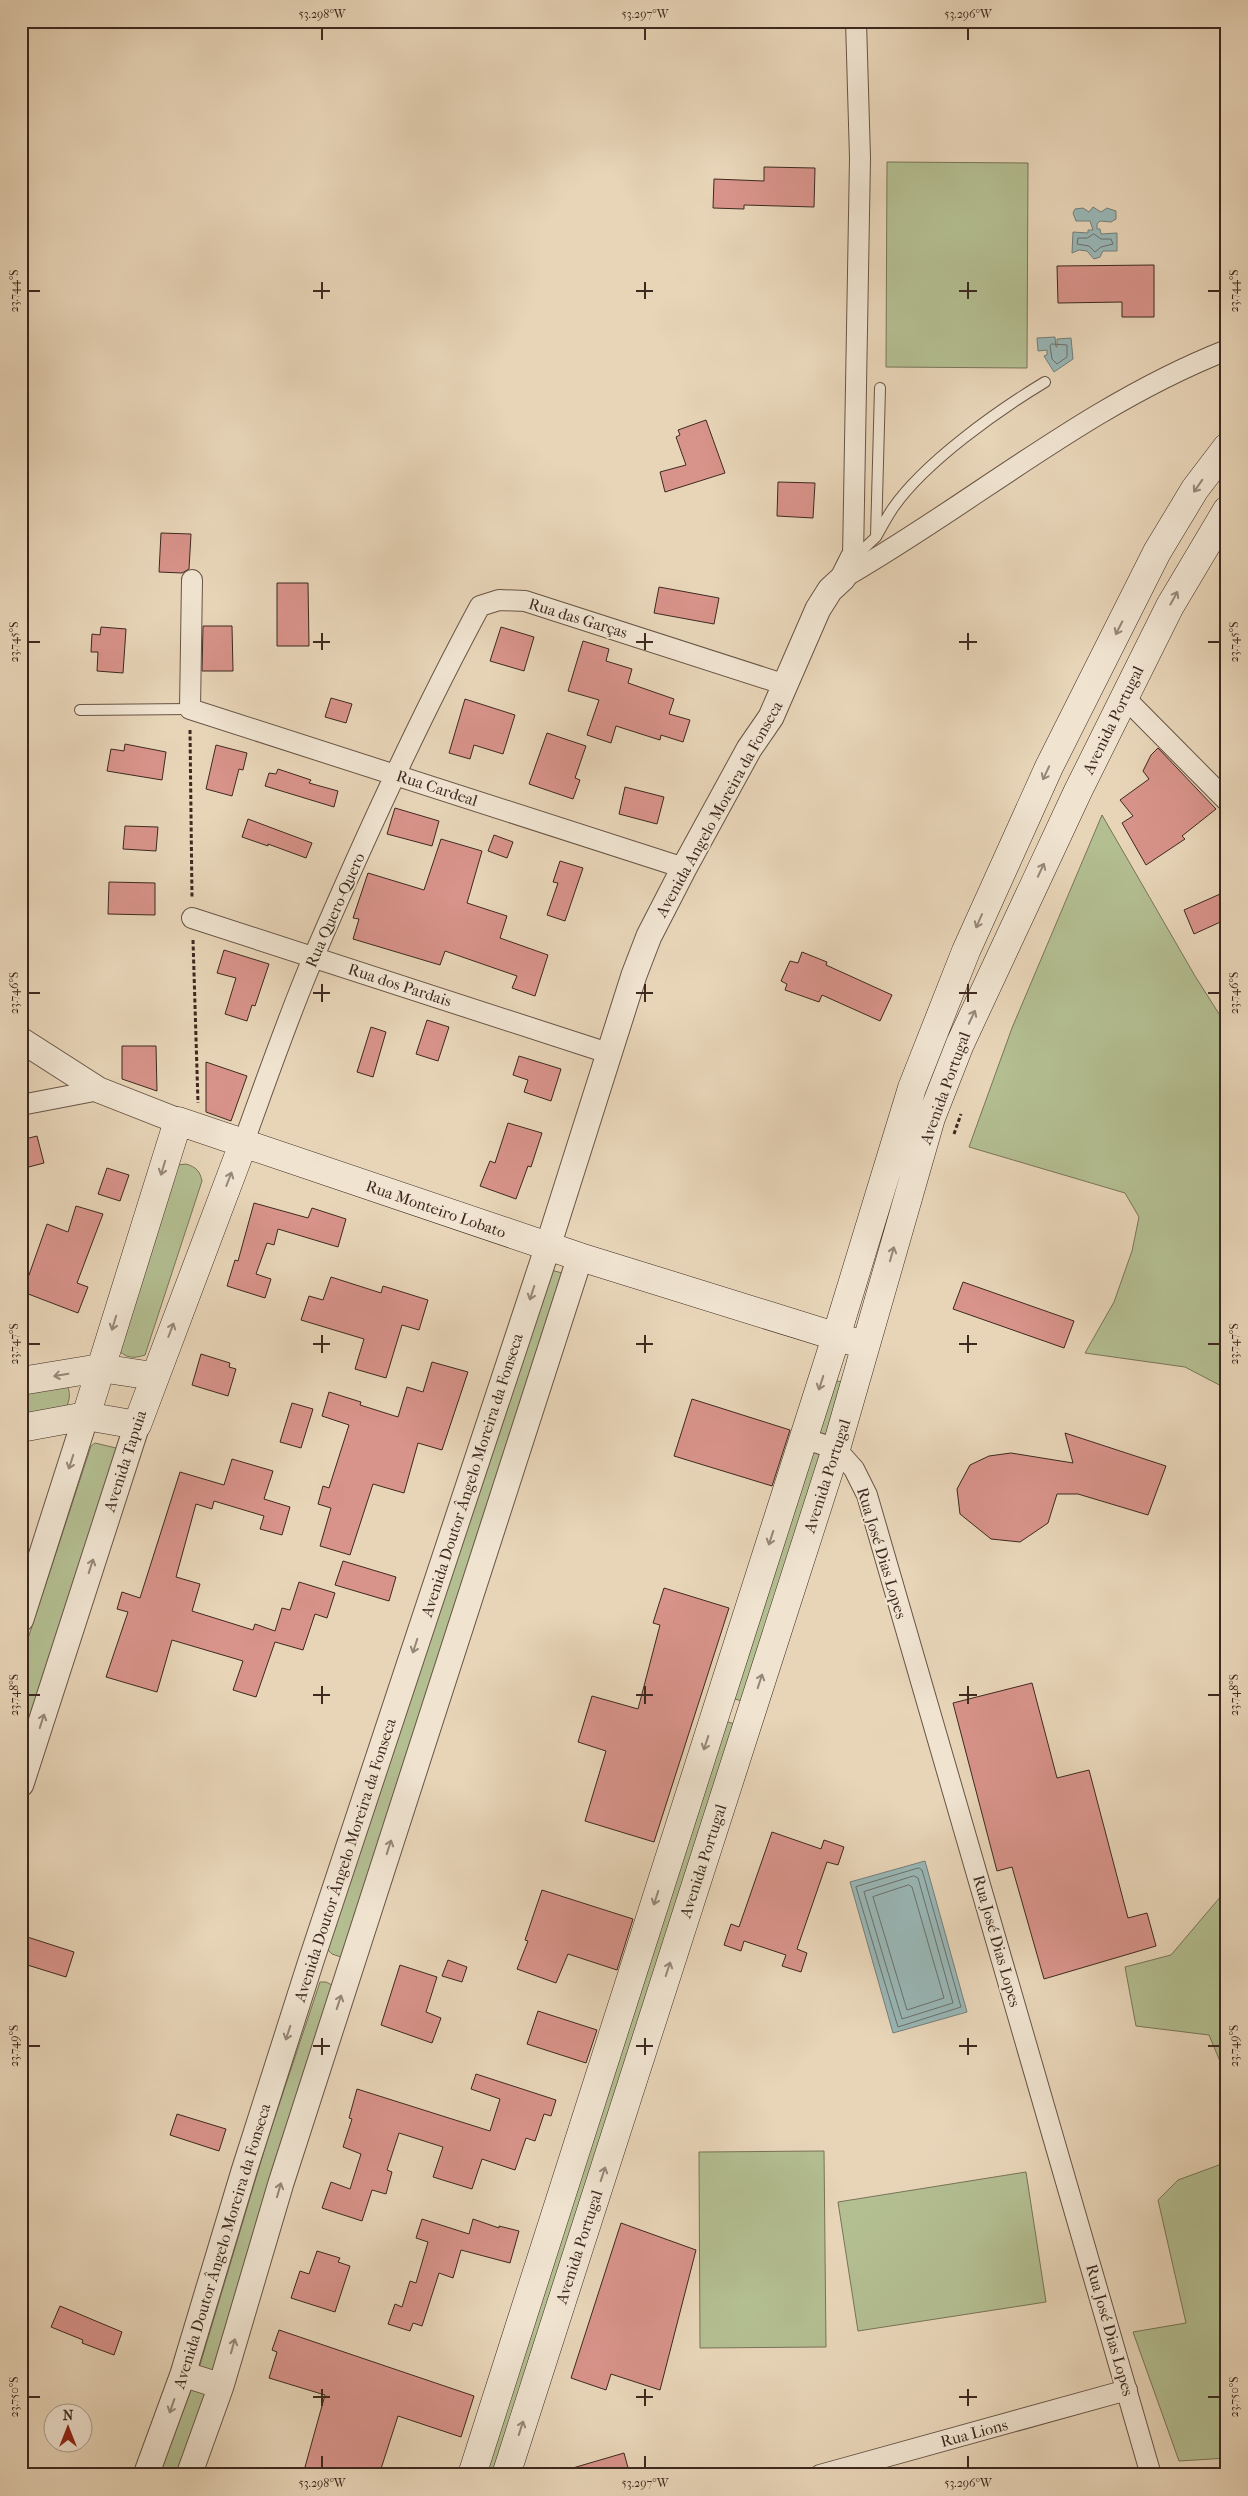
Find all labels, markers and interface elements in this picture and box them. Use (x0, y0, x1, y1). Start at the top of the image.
text: 53.298°W (298, 7, 347, 21)
text: 53.297°W (622, 7, 670, 21)
text: 53.296°W (944, 7, 993, 21)
text: 23.744°S (7, 269, 21, 313)
text: 23.744°S (1227, 269, 1241, 313)
one-way arrow (1192, 479, 1203, 492)
one-way arrow (1169, 591, 1179, 606)
street label: Rua das Garças (526, 594, 630, 642)
one-way arrow (1114, 620, 1123, 635)
text: 23.745°S (7, 622, 21, 662)
text: 23.745°S (1227, 622, 1241, 662)
street label: Avenida Portugal (1078, 662, 1148, 778)
street label: Avenida Angelo Moreira da Fonseca (651, 697, 787, 921)
one-way arrow (1041, 765, 1051, 780)
street label: Rua Cardeal (394, 766, 481, 810)
street label: Rua Quero-Quero (301, 850, 369, 970)
one-way arrow (1036, 863, 1046, 878)
one-way arrow (974, 913, 984, 928)
street label: Rua dos Pardais (346, 959, 454, 1011)
text: 23.746°S (7, 972, 21, 1014)
text: 23.746°S (1227, 972, 1241, 1014)
one-way arrow (968, 1010, 977, 1025)
street label: Avenida Portugal (915, 1029, 974, 1148)
one-way arrow (158, 1159, 167, 1175)
one-way arrow (225, 1172, 234, 1187)
street label: Rua Monteiro Lobato (363, 1176, 509, 1242)
one-way arrow (888, 1246, 898, 1262)
one-way arrow (527, 1284, 537, 1300)
one-way arrow (109, 1314, 119, 1330)
text: 23.747°S (7, 1323, 21, 1365)
one-way arrow (167, 1323, 176, 1339)
text: 23.747°S (1227, 1323, 1241, 1365)
street label: Avenida Doutor Ângelo Moreira da Fonseca (416, 1330, 527, 1620)
one-way arrow (53, 1370, 69, 1380)
one-way arrow (815, 1375, 825, 1391)
street label: Avenida Tapuia (99, 1407, 151, 1515)
street label: Avenida Portugal (799, 1416, 855, 1536)
one-way arrow (65, 1454, 75, 1470)
street label: Rua José Dias Lopes (853, 1485, 911, 1621)
one-way arrow (766, 1530, 776, 1546)
one-way arrow (87, 1558, 97, 1574)
one-way arrow (410, 1638, 420, 1654)
one-way arrow (756, 1673, 766, 1689)
text: 23.748°S (7, 1674, 21, 1716)
text: 23.748°S (1227, 1674, 1241, 1716)
one-way arrow (37, 1713, 47, 1729)
street label: Avenida Doutor Ângelo Moreira da Fonseca (289, 1715, 400, 2005)
one-way arrow (701, 1734, 710, 1750)
street label: Avenida Portugal (675, 1801, 731, 1921)
one-way arrow (385, 1840, 394, 1856)
street label: Rua José Dias Lopes (969, 1873, 1025, 2009)
one-way arrow (651, 1889, 661, 1905)
one-way arrow (664, 1961, 673, 1977)
one-way arrow (335, 1994, 345, 2010)
text: 23.749°S (7, 2025, 21, 2067)
one-way arrow (283, 2025, 292, 2041)
text: 23.749°S (1227, 2025, 1241, 2067)
street label: Avenida Doutor Ângelo Moreira da Fonseca (168, 2100, 275, 2392)
one-way arrow (598, 2166, 608, 2182)
one-way arrow (274, 2182, 284, 2198)
street label: Avenida Portugal (551, 2187, 607, 2307)
street label: Rua José Dias Lopes (1082, 2262, 1138, 2398)
one-way arrow (229, 2338, 239, 2354)
text: 23.750°S (7, 2377, 21, 2417)
text: 23.750°S (1227, 2377, 1241, 2417)
one-way arrow (167, 2397, 176, 2413)
north arrow (42, 2404, 92, 2454)
text: N (63, 2407, 74, 2424)
street label: Rua Lions (938, 2415, 1010, 2451)
one-way arrow (517, 2421, 527, 2437)
text: 53.298°W (298, 2476, 347, 2490)
text: 53.297°W (622, 2476, 670, 2490)
text: 53.296°W (944, 2476, 993, 2490)

